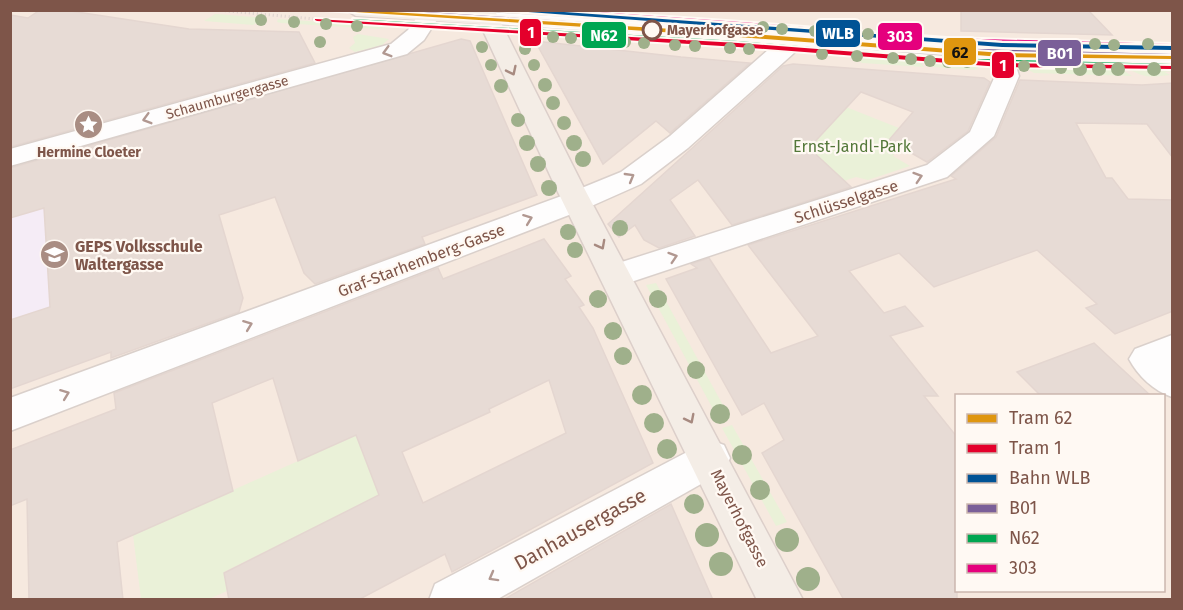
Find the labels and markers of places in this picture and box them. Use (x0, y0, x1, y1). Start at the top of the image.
marker: Mayerhofgasse (642, 20, 662, 40)
place label: Mayerhofgasse (667, 22, 764, 39)
place icon: Hermine Cloeter (73, 109, 105, 141)
place label: Hermine Cloeter (37, 144, 141, 161)
place label: GEPS Volksschule Waltergasse (75, 237, 203, 274)
school or university icon: GEPS Volksschule Waltergasse (38, 239, 70, 271)

